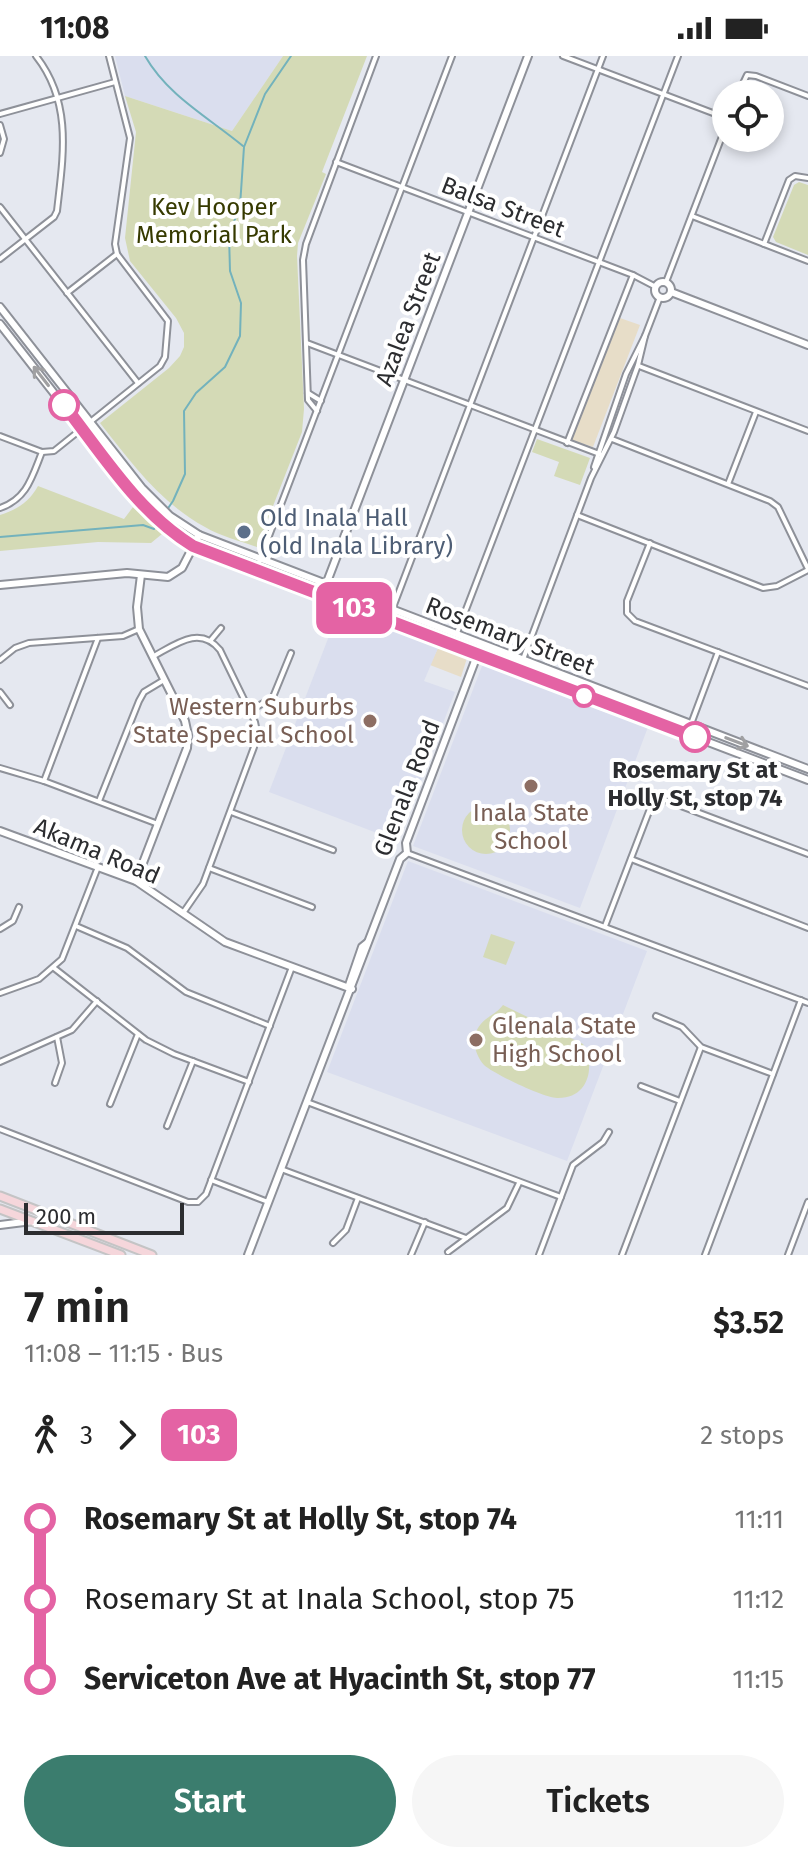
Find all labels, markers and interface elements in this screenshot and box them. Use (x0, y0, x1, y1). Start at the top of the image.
text: 11:08 (40, 10, 109, 46)
map controls (712, 80, 784, 152)
button: locate (712, 80, 784, 152)
street label: Balsa Street (437, 171, 569, 243)
park label: Kev Hooper Memorial Park (136, 193, 293, 249)
street label: Azalea Street (370, 248, 446, 390)
one-way arrow (32, 366, 50, 387)
unlabelled marker (49, 390, 79, 420)
place label: Old Inala Hall (old Inala Library) (260, 504, 453, 560)
marker: Old Inala Hall (old Inala Library) (235, 523, 253, 541)
line badge: 103 (308, 582, 400, 634)
text: 103 (332, 591, 376, 624)
street label: Rosemary Street (422, 591, 599, 681)
unlabelled marker (573, 685, 595, 707)
place label: Western Suburbs State Special School (133, 693, 354, 749)
marker: Western Suburbs State Special School (361, 712, 379, 730)
street label: Glenala Road (368, 716, 446, 860)
marker: Rosemary St at Holly St, stop 74 (680, 722, 710, 752)
one-way arrow (724, 736, 749, 750)
place label: Rosemary St at Holly St, stop 74 (607, 756, 783, 812)
marker: Inala State School (522, 777, 540, 795)
place label: Inala State School (473, 799, 589, 855)
street label: Akama Road (30, 812, 164, 890)
place label: Glenala State High School (492, 1012, 636, 1068)
marker: Glenala State High School (467, 1031, 485, 1049)
scale bar (24, 1199, 184, 1235)
text: 200 m (36, 1203, 96, 1230)
text: 7 min (24, 1281, 130, 1334)
text: $3.52 (713, 1305, 784, 1341)
text: 11:08 – 11:15 · Bus (24, 1338, 223, 1369)
icon: walk (24, 1413, 68, 1457)
icon: forward (105, 1413, 149, 1457)
text: 103 (177, 1418, 221, 1451)
text: 3 (80, 1420, 93, 1451)
text: 2 stops (700, 1420, 784, 1451)
text: Rosemary St at Holly St, stop 74 (84, 1501, 517, 1537)
text: 11:11 (734, 1504, 784, 1535)
text: Rosemary St at Inala School, stop 75 (84, 1581, 574, 1617)
text: 11:12 (733, 1584, 784, 1615)
text: Serviceton Ave at Hyacinth St, stop 77 (84, 1661, 595, 1697)
text: 11:15 (732, 1664, 784, 1695)
button: Start (24, 1755, 396, 1847)
button: Tickets (412, 1755, 784, 1847)

